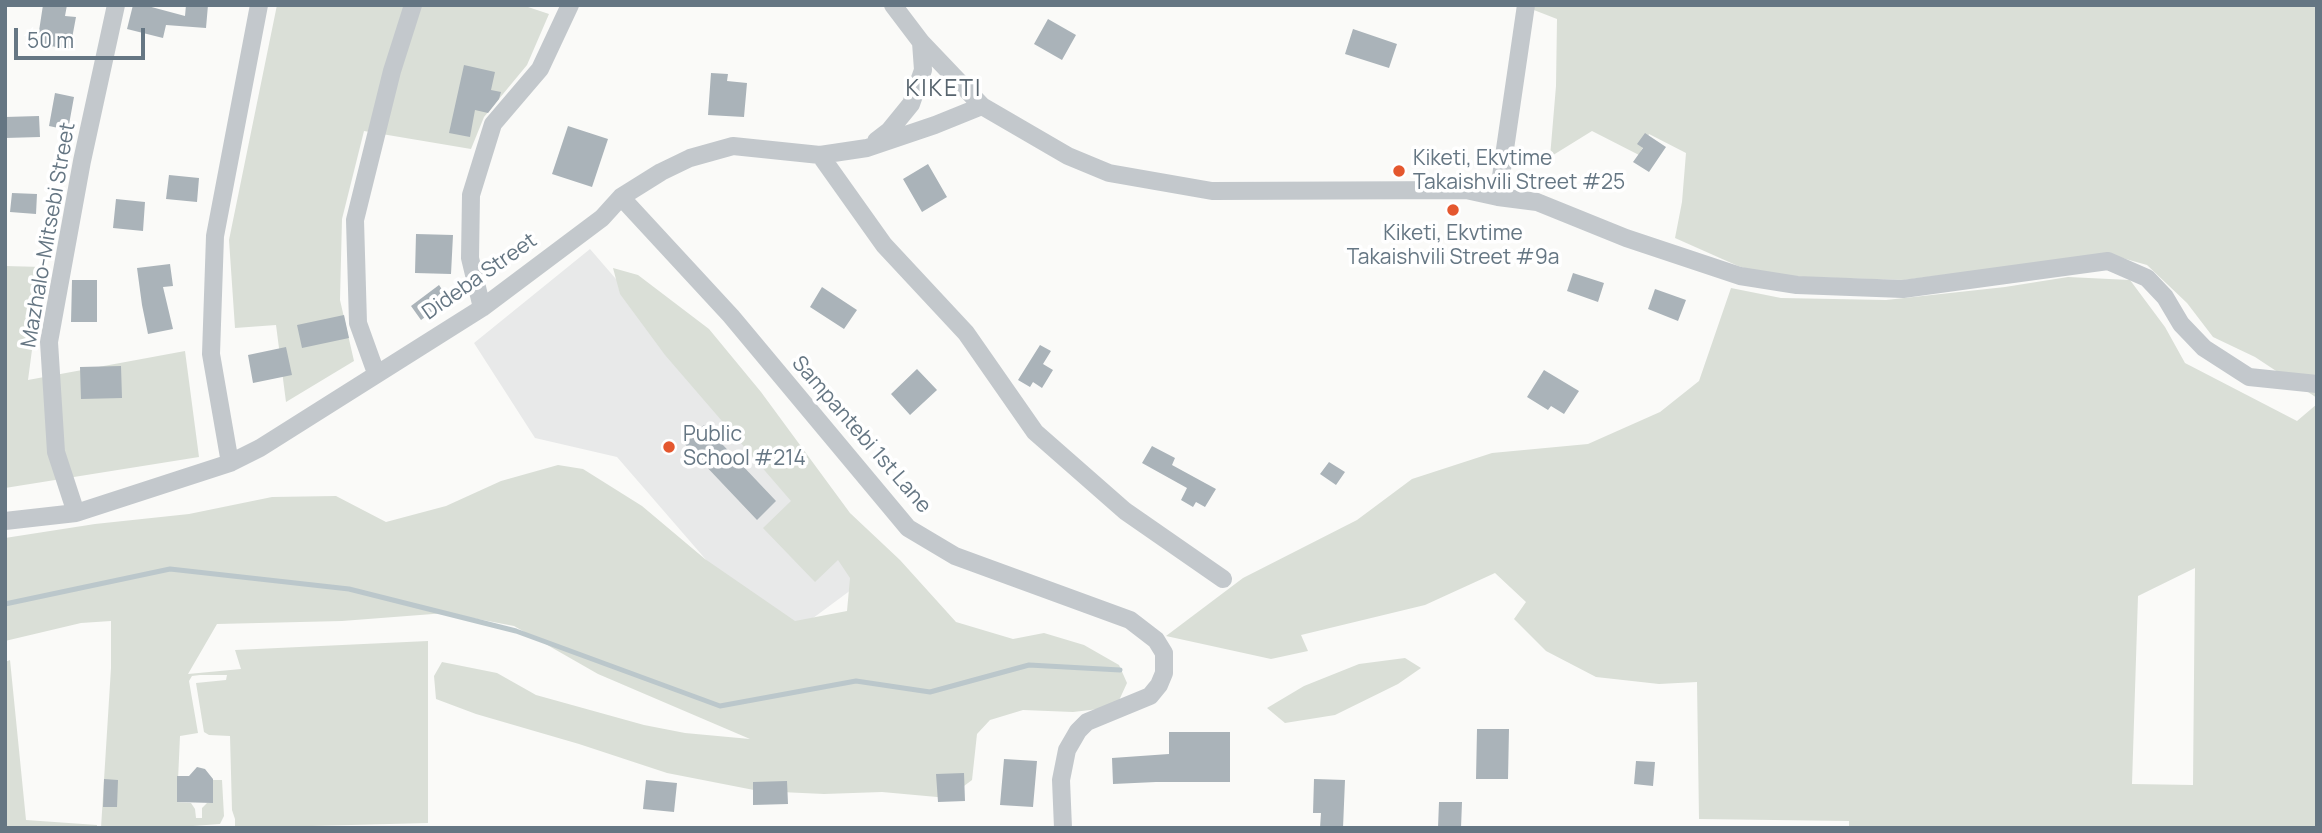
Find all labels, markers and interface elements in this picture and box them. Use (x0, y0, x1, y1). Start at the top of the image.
scale bar (18, 14, 149, 58)
text: 50 m (27, 26, 74, 54)
district label: KIKETI (906, 76, 982, 104)
street label: Mazhalo-Mitsebi Street (17, 120, 81, 350)
place label: Kiketi, Ekvtime Takaishvili Street #25 (1413, 146, 1625, 196)
marker: Kiketi, Ekvtime Takaishvili Street #25 (1391, 163, 1407, 179)
marker: Kiketi, Ekvtime Takaishvili Street #9a (1445, 202, 1461, 218)
place label: Kiketi, Ekvtime Takaishvili Street #9a (1347, 221, 1559, 271)
street label: Dideba Street (418, 228, 542, 326)
street label: Sampantebi 1st Lane (786, 351, 936, 519)
place label: Public School #214 (683, 422, 806, 472)
marker: Public School #214 (661, 439, 677, 455)

